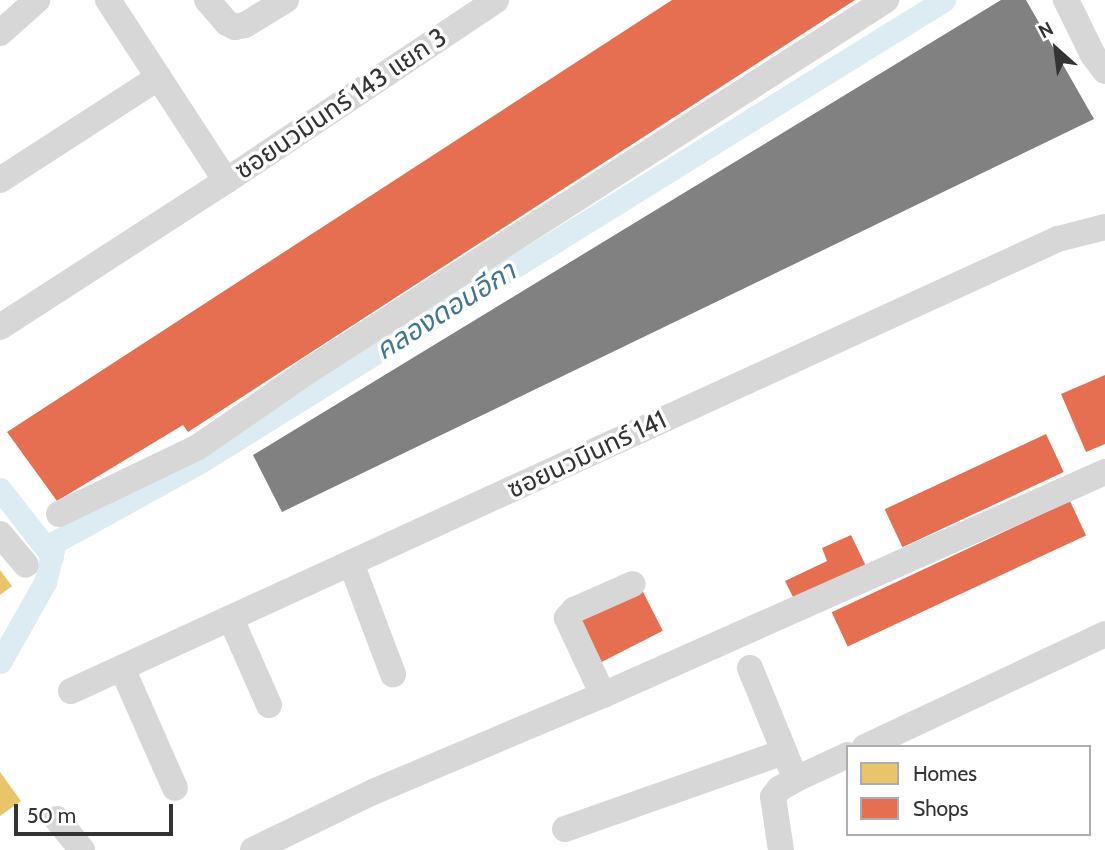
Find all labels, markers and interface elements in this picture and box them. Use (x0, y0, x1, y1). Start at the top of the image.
north arrow (1021, 14, 1091, 84)
text: N (1035, 17, 1057, 43)
street label: ซอยนวมินทร์ 143 แยก 3 (229, 22, 453, 186)
water label: คลองดอนอีกา (369, 254, 521, 366)
street label: ซอยนวมินทร์ 141 (503, 405, 671, 505)
legend (846, 745, 1091, 836)
text: Homes (913, 761, 977, 786)
scale bar (18, 790, 177, 834)
text: Shops (913, 796, 968, 821)
text: 50 m (27, 803, 76, 828)

